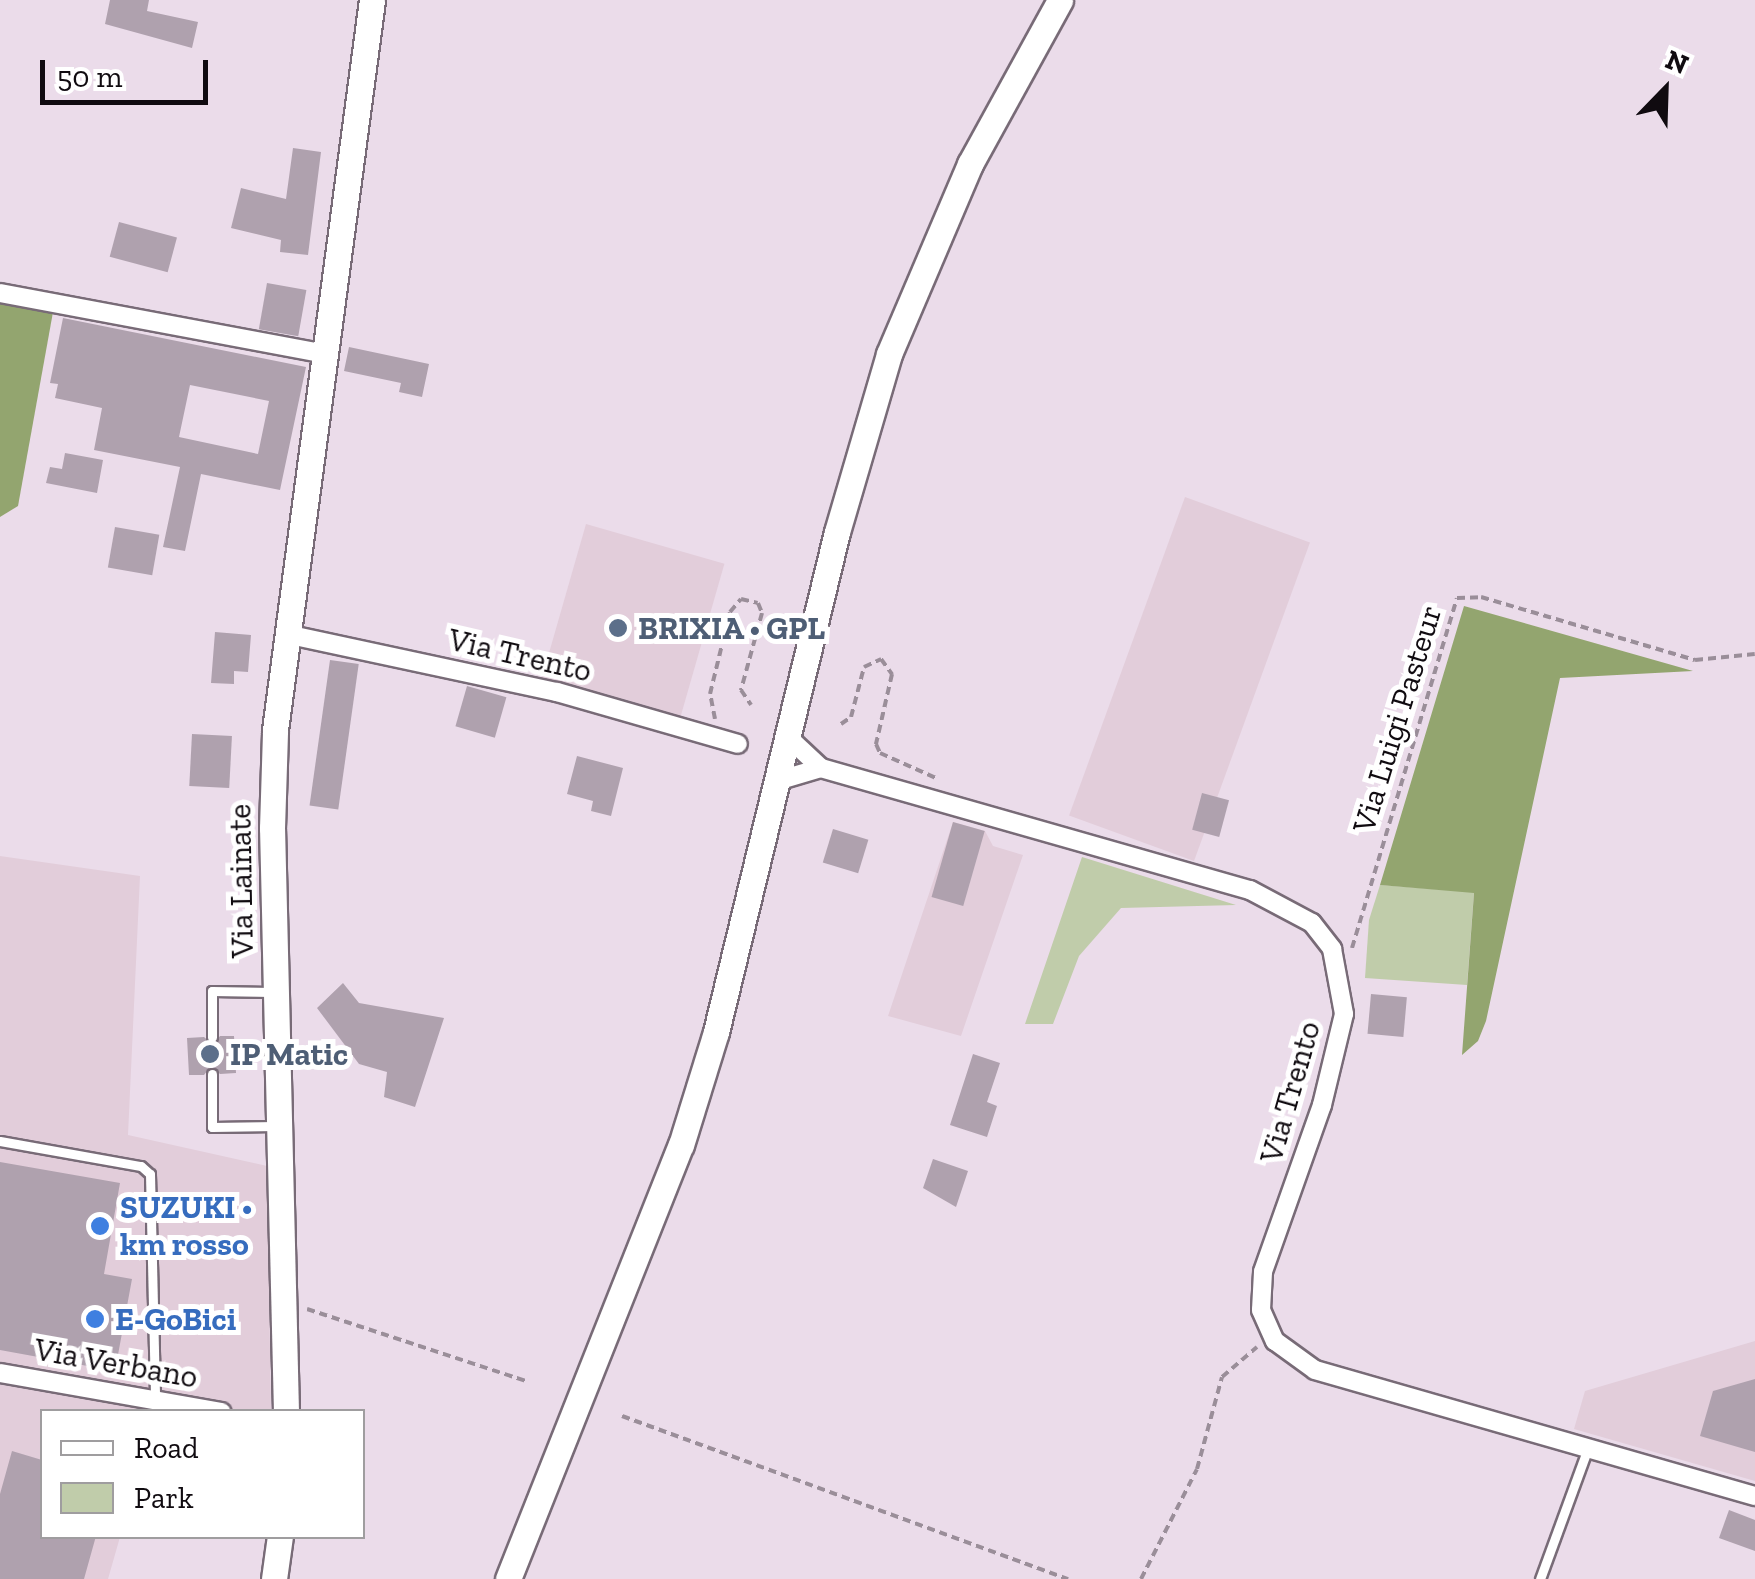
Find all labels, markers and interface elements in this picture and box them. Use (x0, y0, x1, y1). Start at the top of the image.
scale bar (45, 40, 212, 102)
north arrow (1615, 40, 1715, 140)
text: N (1661, 43, 1693, 81)
text: 50 m (57, 59, 122, 95)
street label: Via Luigi Pasteur (1344, 601, 1450, 837)
place label: BRIXIA • GPL (638, 609, 826, 647)
marker: BRIXIA • GPL (607, 617, 629, 639)
street label: Via Trento (444, 620, 596, 690)
street label: Via Lainate (220, 804, 262, 958)
street label: Via Trento (1251, 1016, 1329, 1168)
place label: IP Matic (230, 1035, 348, 1073)
marker: IP Matic (199, 1043, 221, 1065)
place label: SUZUKI • km rosso (120, 1189, 253, 1264)
marker: SUZUKI • km rosso (89, 1215, 111, 1237)
place label: E-GoBici (115, 1300, 236, 1338)
marker: E-GoBici (84, 1308, 106, 1330)
street label: Via Verbano (31, 1330, 201, 1396)
legend (40, 1409, 365, 1539)
text: Road (134, 1430, 199, 1466)
text: Park (134, 1480, 194, 1516)

